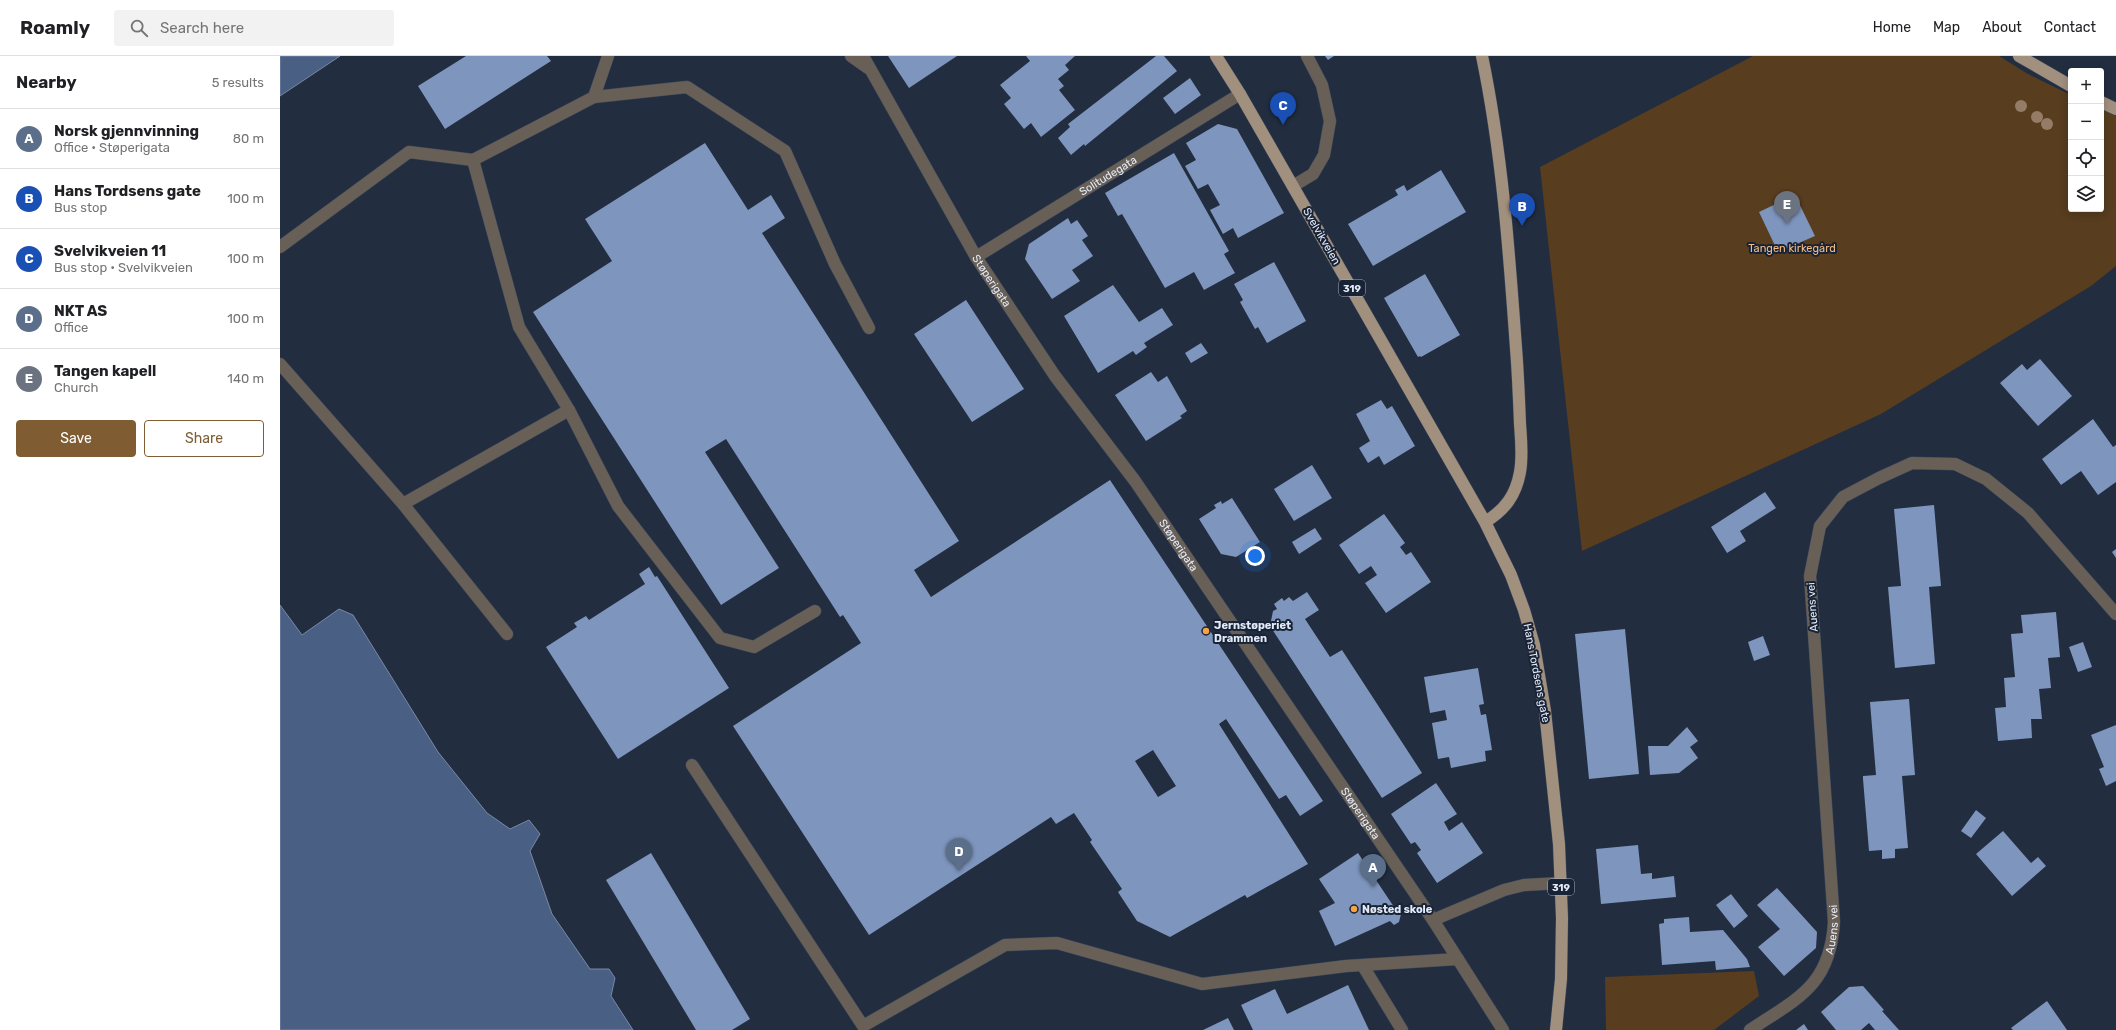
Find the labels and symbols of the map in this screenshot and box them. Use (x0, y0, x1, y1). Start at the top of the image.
pin: C (1270, 92, 1296, 125)
street label: Solitudegata (1077, 153, 1139, 199)
pin: E (1774, 191, 1800, 224)
pin: B (1509, 193, 1535, 226)
street label: Svelvikveien (1300, 206, 1343, 267)
park label: Tangen kirkegård (1748, 242, 1836, 255)
street label: Støperigata (969, 252, 1013, 310)
road number: 319 (1339, 280, 1365, 296)
street label: Støperigata (1156, 517, 1200, 574)
your location (1245, 546, 1265, 566)
street label: Auens vei (1804, 582, 1821, 632)
place label: Jernstøperiet Drammen (1214, 619, 1291, 645)
street label: Hans Tordsens gate (1521, 622, 1552, 724)
marker: Jernstøperiet Drammen (1201, 626, 1211, 636)
street label: Støperigata (1338, 785, 1382, 842)
pin: D (946, 838, 972, 871)
pin: A (1360, 854, 1386, 887)
road number: 319 (1548, 879, 1574, 895)
place label: Nøsted skole (1362, 903, 1433, 916)
marker: Nøsted skole (1349, 904, 1359, 914)
street label: Auens vei (1823, 904, 1841, 956)

